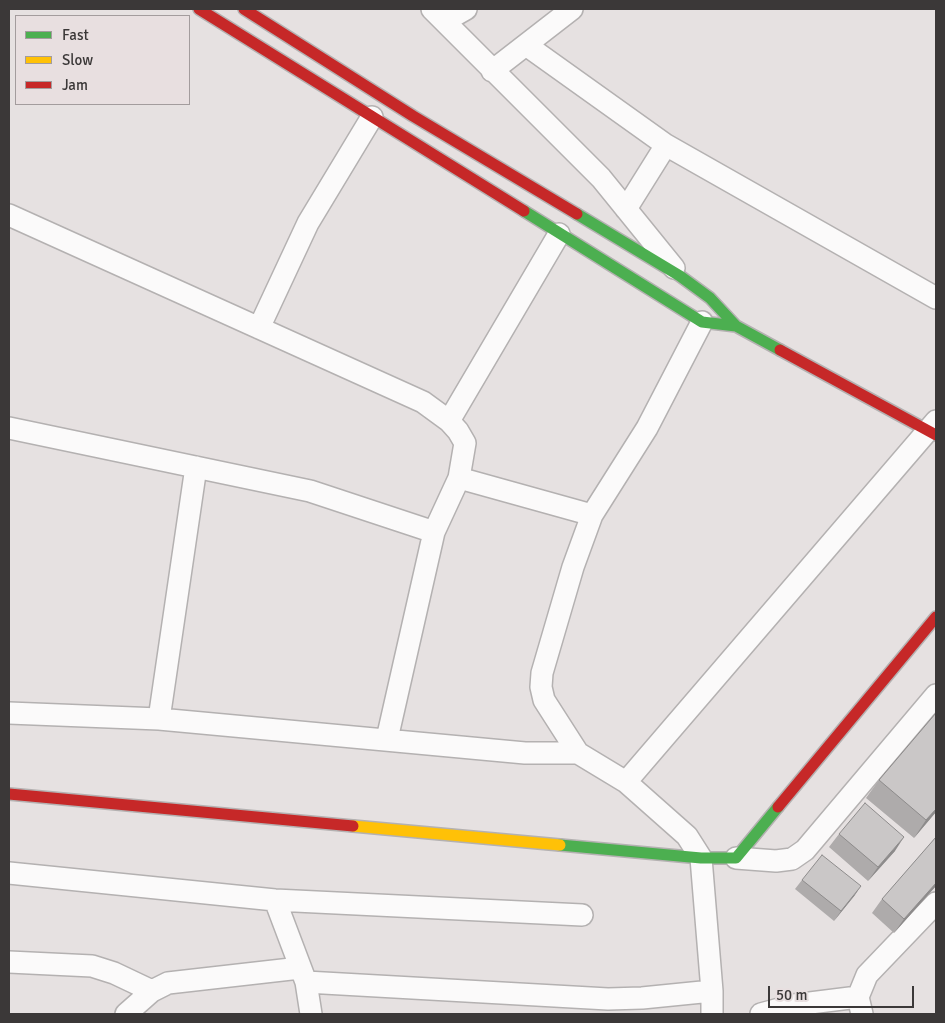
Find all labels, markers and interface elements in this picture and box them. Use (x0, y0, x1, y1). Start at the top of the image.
legend (15, 15, 190, 105)
text: Fast (62, 26, 89, 44)
text: Slow (62, 51, 93, 69)
text: Jam (62, 76, 88, 94)
scale bar (770, 976, 916, 1008)
text: 50 m (776, 986, 807, 1004)

